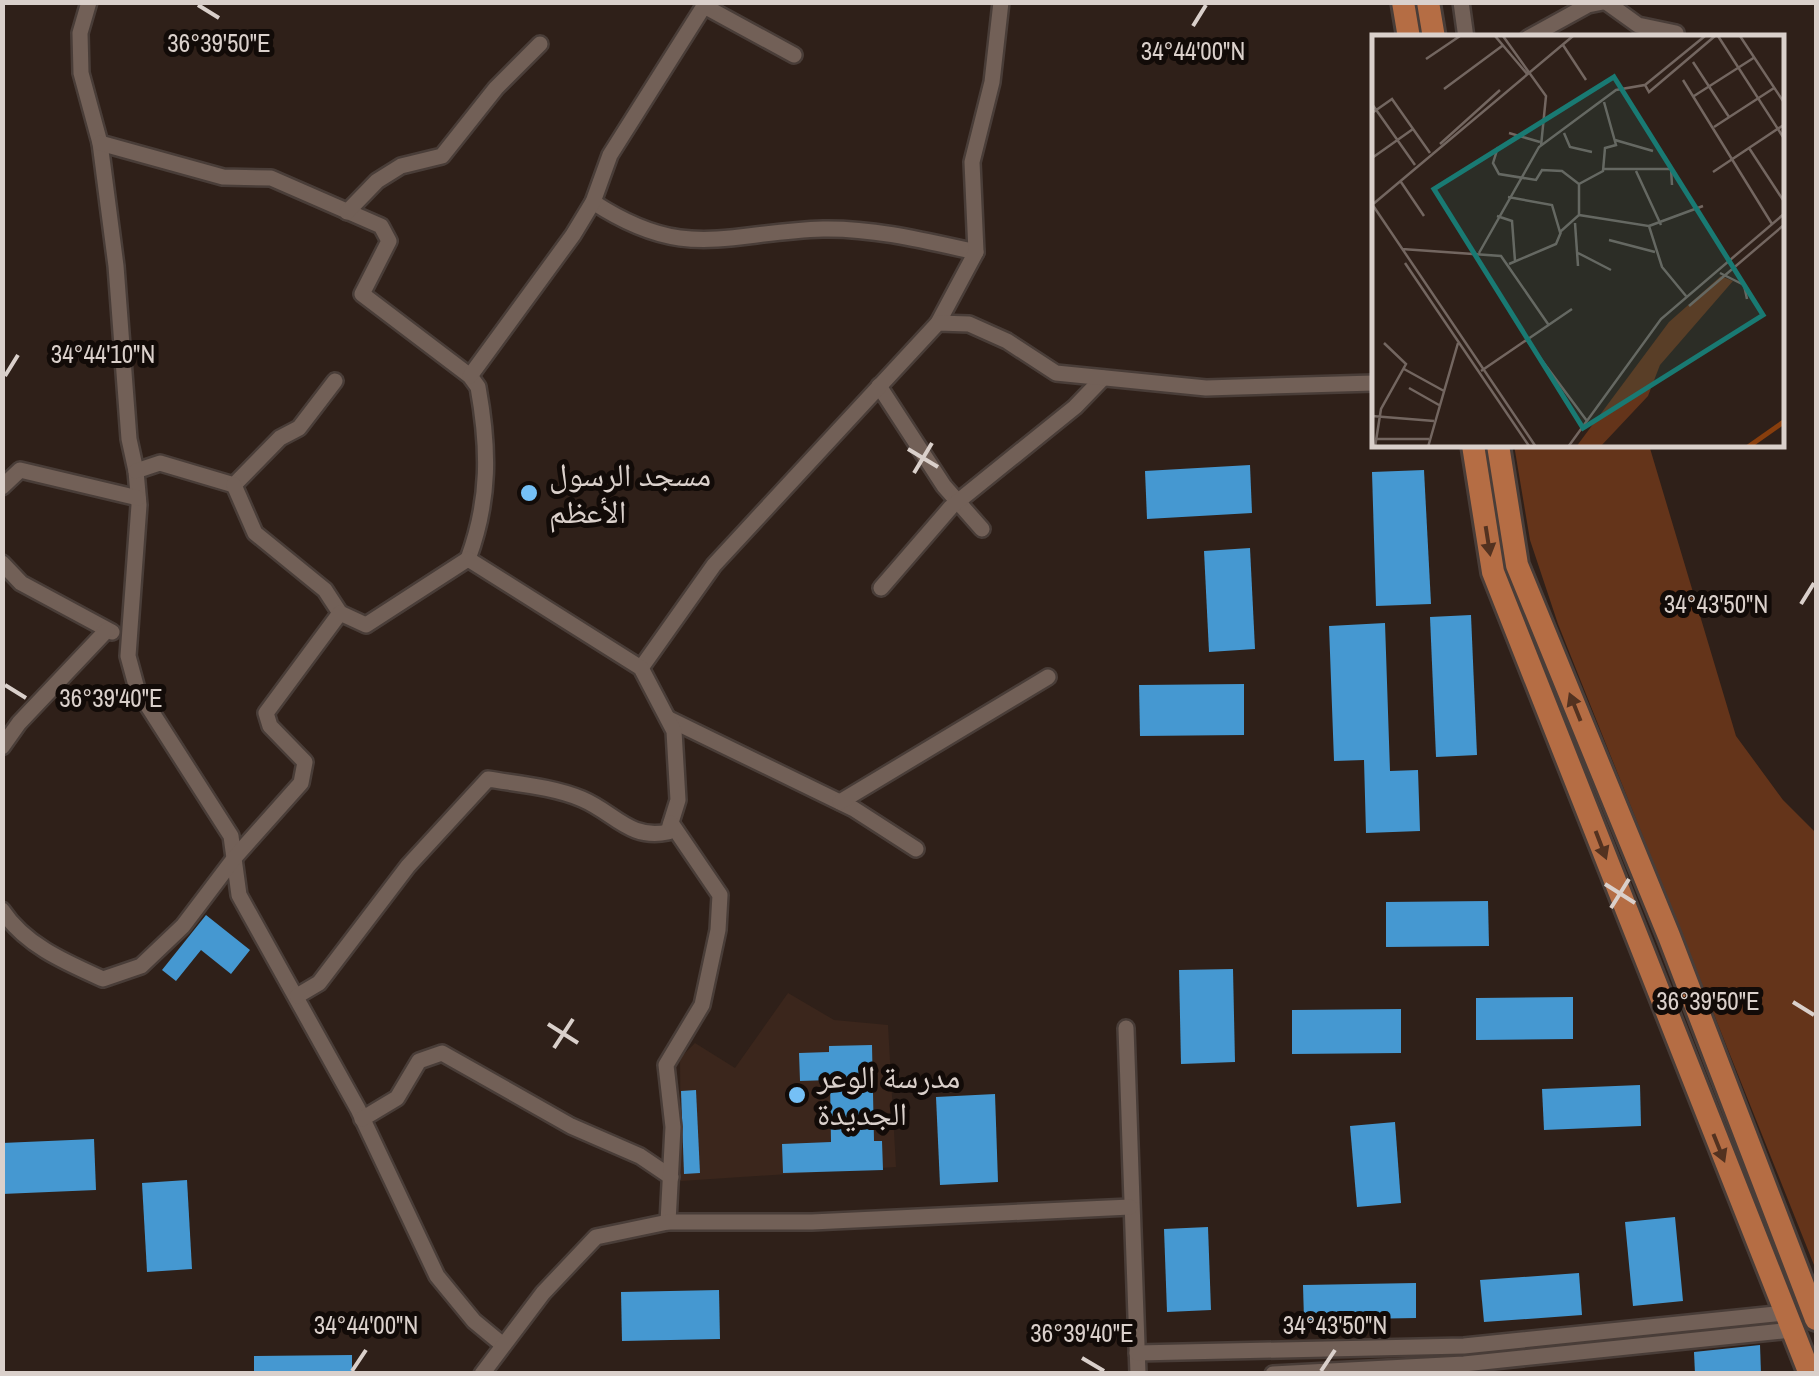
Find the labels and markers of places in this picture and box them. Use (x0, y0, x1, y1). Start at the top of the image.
place label: مسجد الرسول الأعظم (549, 453, 711, 533)
marker: مسجد الرسول الأعظم (518, 482, 540, 504)
place label: مدرسة الوعر الجديدة (816, 1055, 960, 1135)
marker: مدرسة الوعر الجديدة (786, 1084, 808, 1106)

